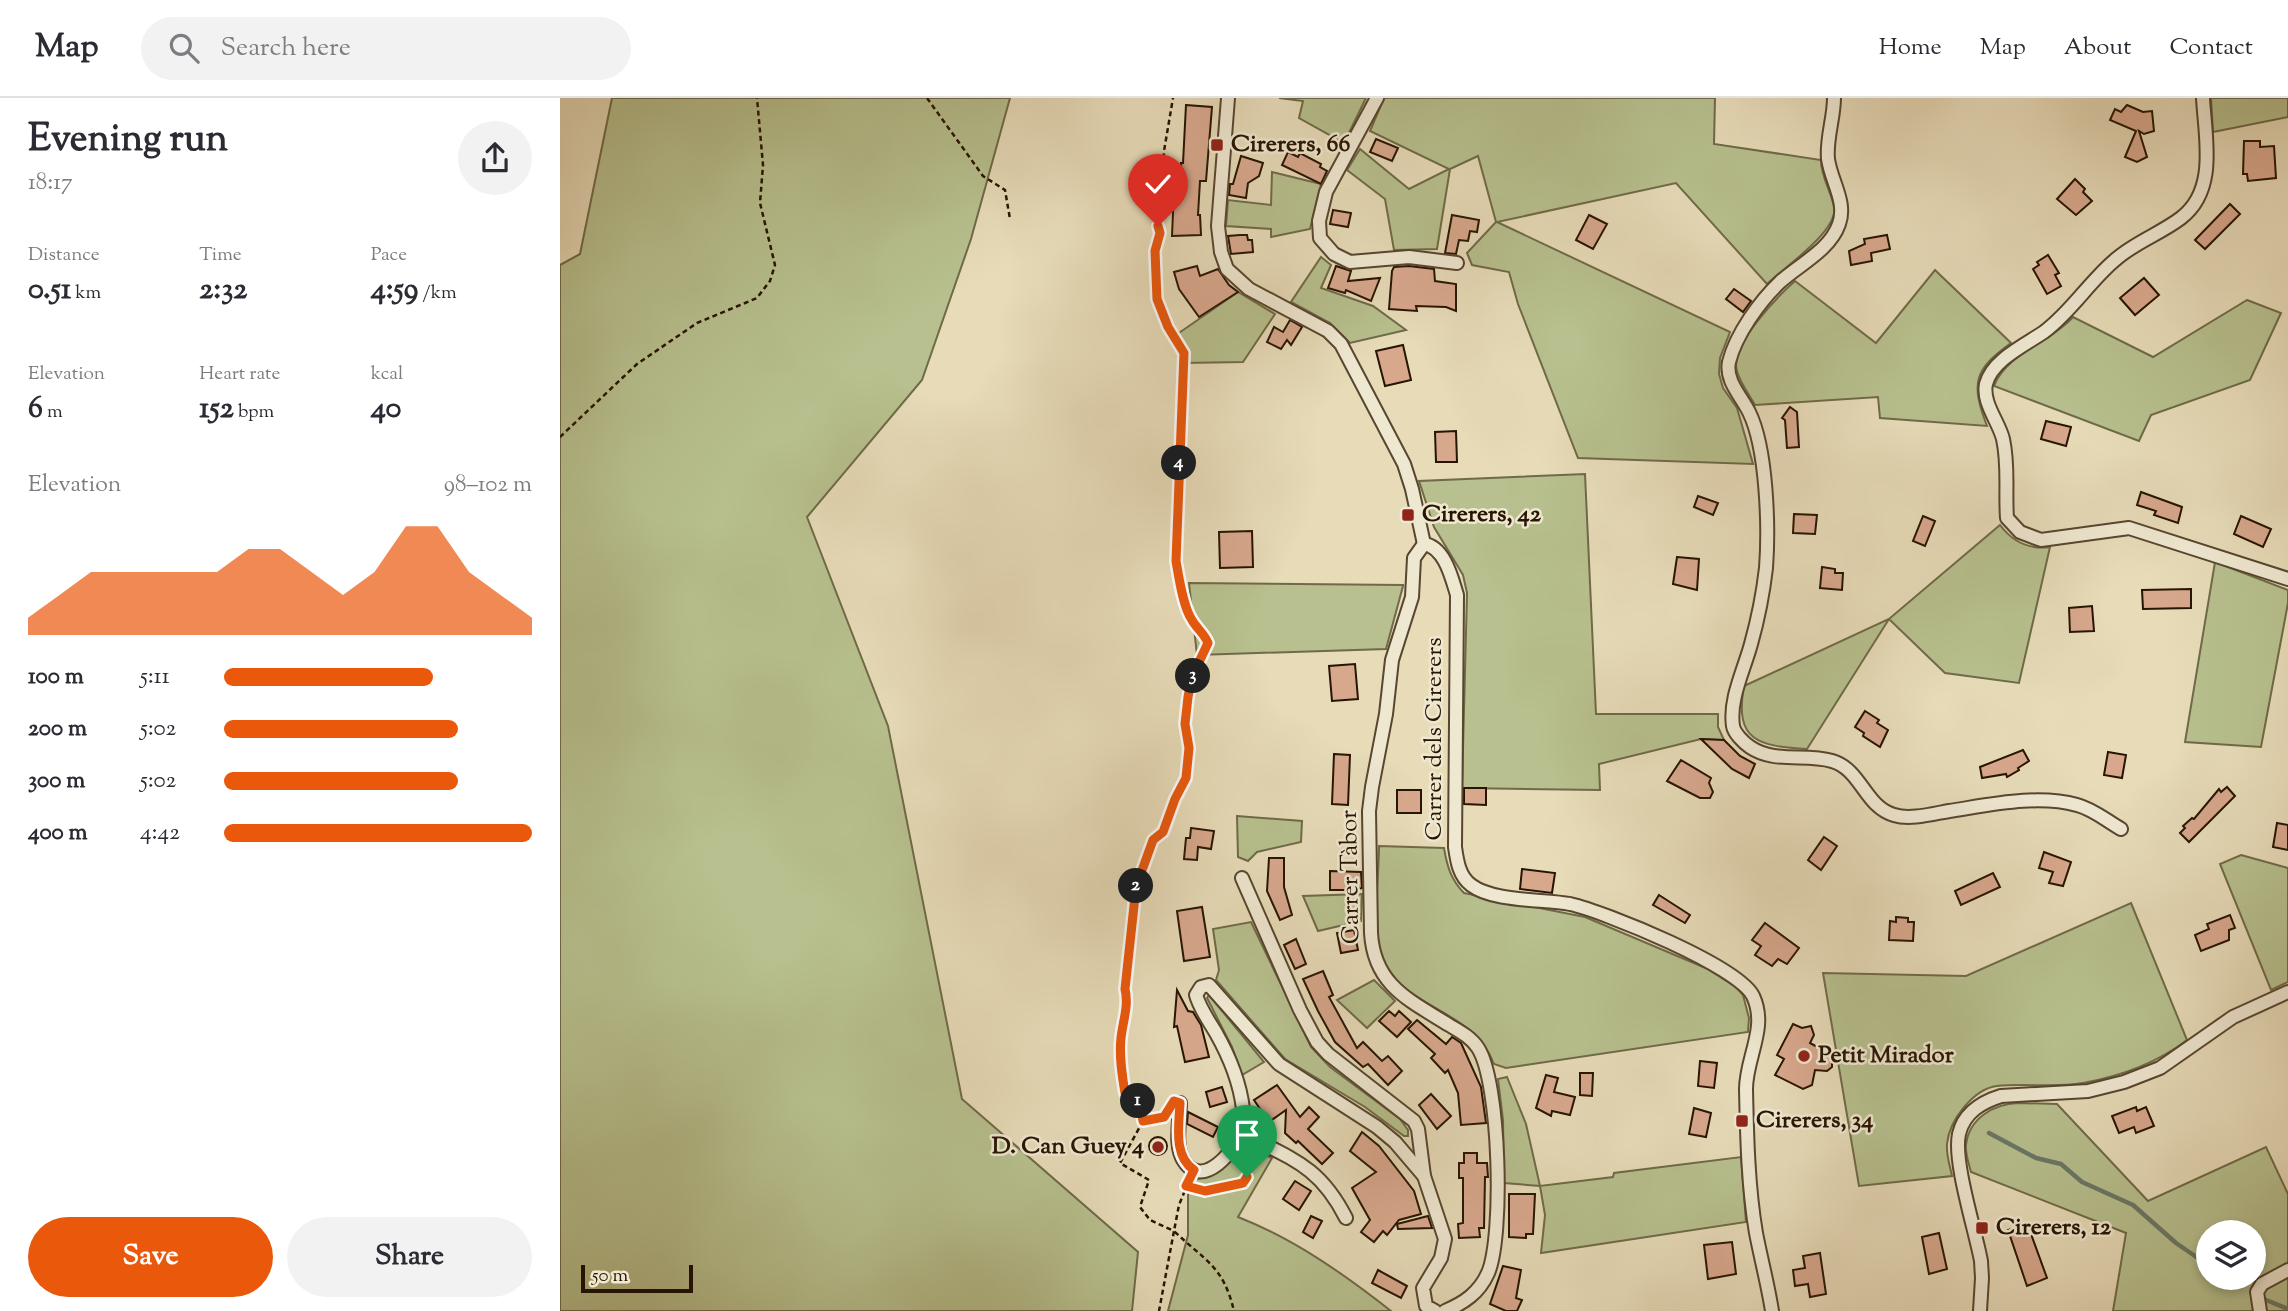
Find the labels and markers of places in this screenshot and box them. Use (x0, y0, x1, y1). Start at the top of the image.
place label: Cirerers, 66 (1231, 128, 1351, 162)
marker: Cirerers, 66 (1209, 137, 1225, 153)
pin (1128, 154, 1188, 226)
pin: 4 (1162, 446, 1196, 480)
place label: Cirerers, 42 (1422, 498, 1542, 532)
marker: Cirerers, 42 (1400, 507, 1416, 523)
pin: 3 (1176, 658, 1210, 694)
pin: 2 (1118, 868, 1154, 904)
place label: Petit Mirador (1818, 1039, 1955, 1073)
marker: Petit Mirador (1796, 1048, 1812, 1064)
pin: 1 (1120, 1084, 1156, 1118)
place label: Cirerers, 34 (1756, 1104, 1873, 1138)
pin (1217, 1105, 1277, 1177)
marker: Cirerers, 34 (1734, 1113, 1750, 1129)
place label: D. Can Guey 4 (992, 1130, 1144, 1164)
marker: D. Can Guey 4 (1150, 1139, 1166, 1155)
place label: Cirerers, 12 (1996, 1211, 2112, 1245)
marker: Cirerers, 12 (1974, 1220, 1990, 1236)

